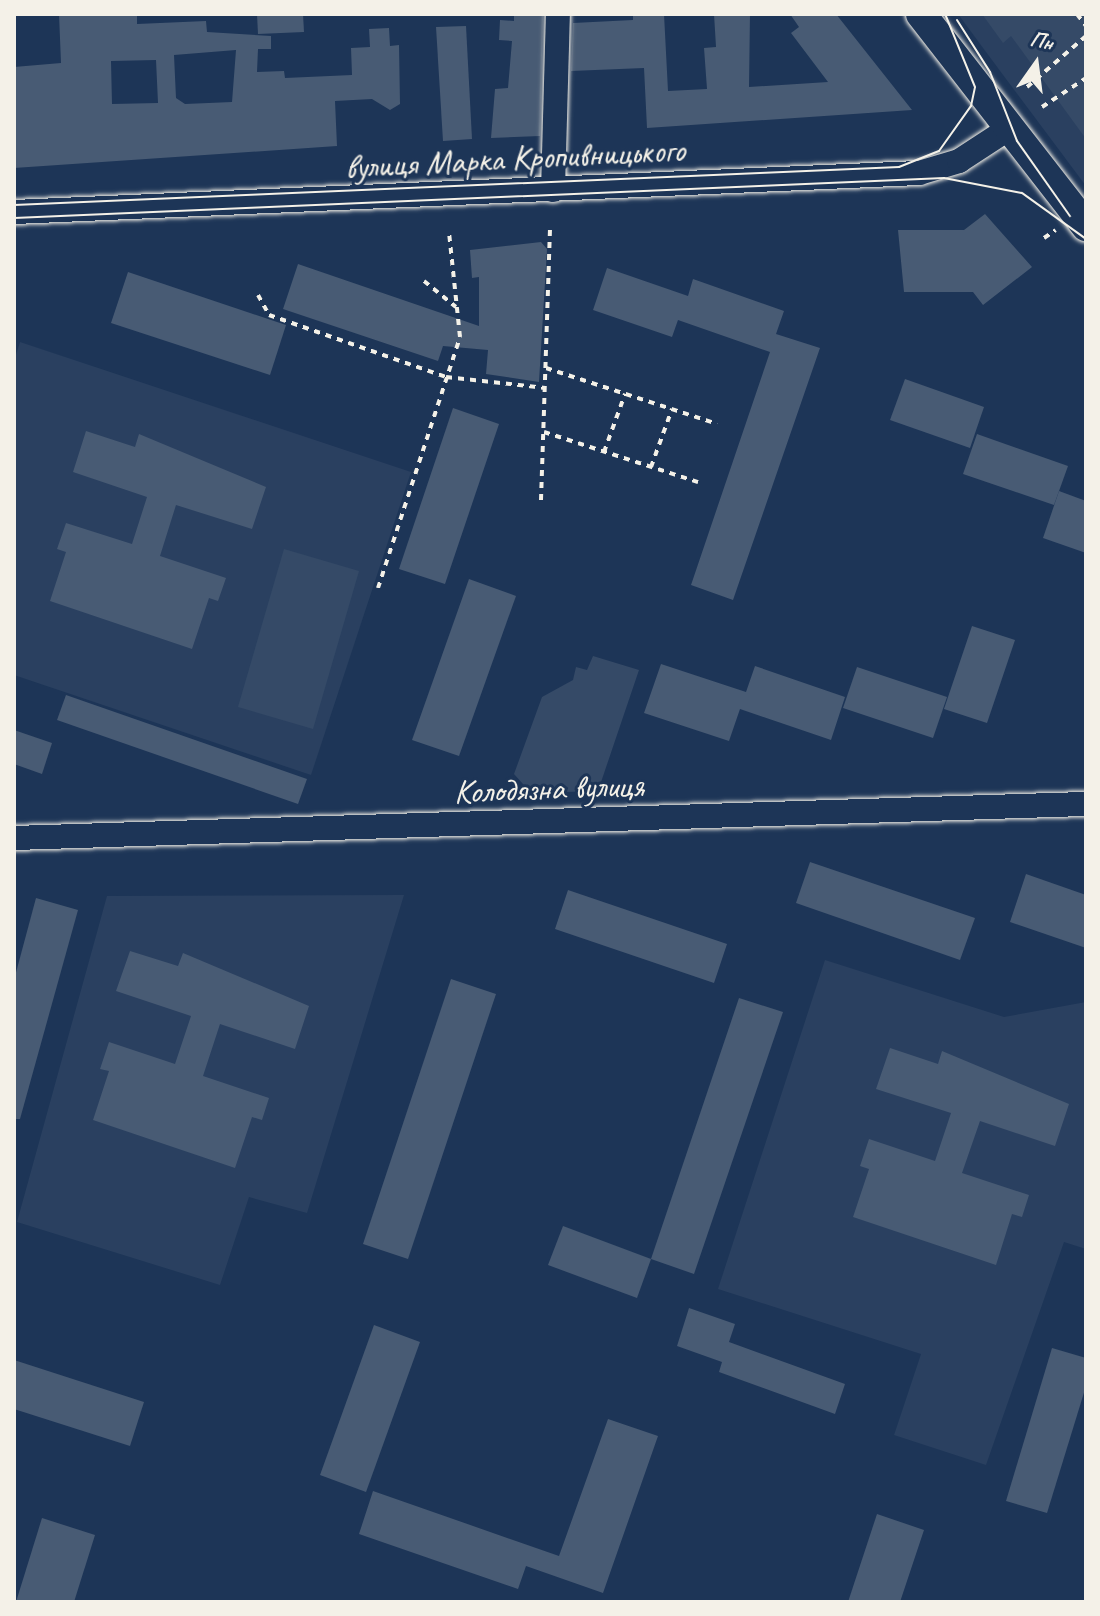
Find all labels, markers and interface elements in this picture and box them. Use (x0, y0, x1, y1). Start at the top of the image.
north arrow (996, 24, 1076, 104)
text: Пн (1027, 24, 1056, 57)
street label: вулиця Марка Кропивницького (343, 129, 687, 187)
street label: Колодязна вулиця (453, 764, 645, 812)

